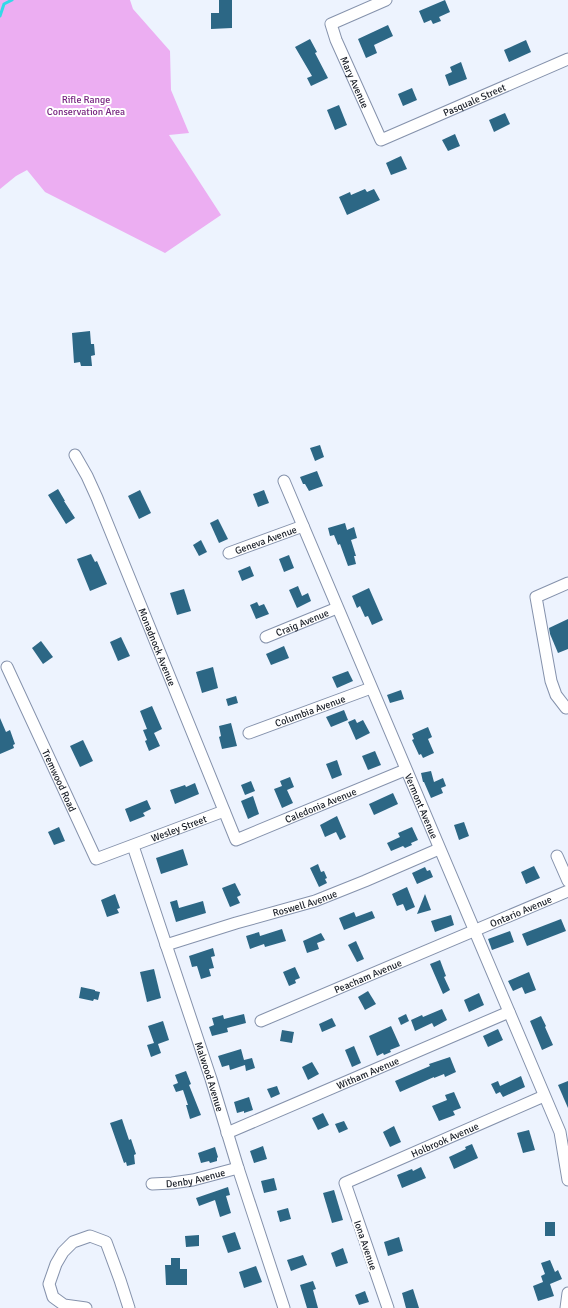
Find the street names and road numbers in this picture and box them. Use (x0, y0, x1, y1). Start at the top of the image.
street label: Mary Avenue (337, 55, 371, 110)
street label: Pasquale Street (441, 82, 508, 119)
street label: Geneva Avenue (233, 524, 299, 557)
street label: Monadnock Avenue (135, 606, 178, 688)
street label: Craig Avenue (274, 607, 331, 639)
street label: Columbia Avenue (273, 693, 347, 730)
street label: Tremwood Road (39, 748, 78, 814)
street label: Vermont Avenue (402, 772, 440, 841)
street label: Caledonia Avenue (283, 786, 358, 826)
street label: Wesley Street (150, 813, 209, 845)
street label: Roswell Avenue (271, 888, 339, 920)
street label: Ontario Avenue (488, 894, 554, 930)
street label: Peacham Avenue (333, 957, 404, 996)
street label: Malwood Avenue (192, 1041, 226, 1113)
street label: Witham Avenue (335, 1055, 401, 1092)
street label: Holbrook Avenue (409, 1120, 481, 1160)
street label: Denby Avenue (165, 1167, 227, 1190)
street label: Iona Avenue (351, 1219, 379, 1272)

